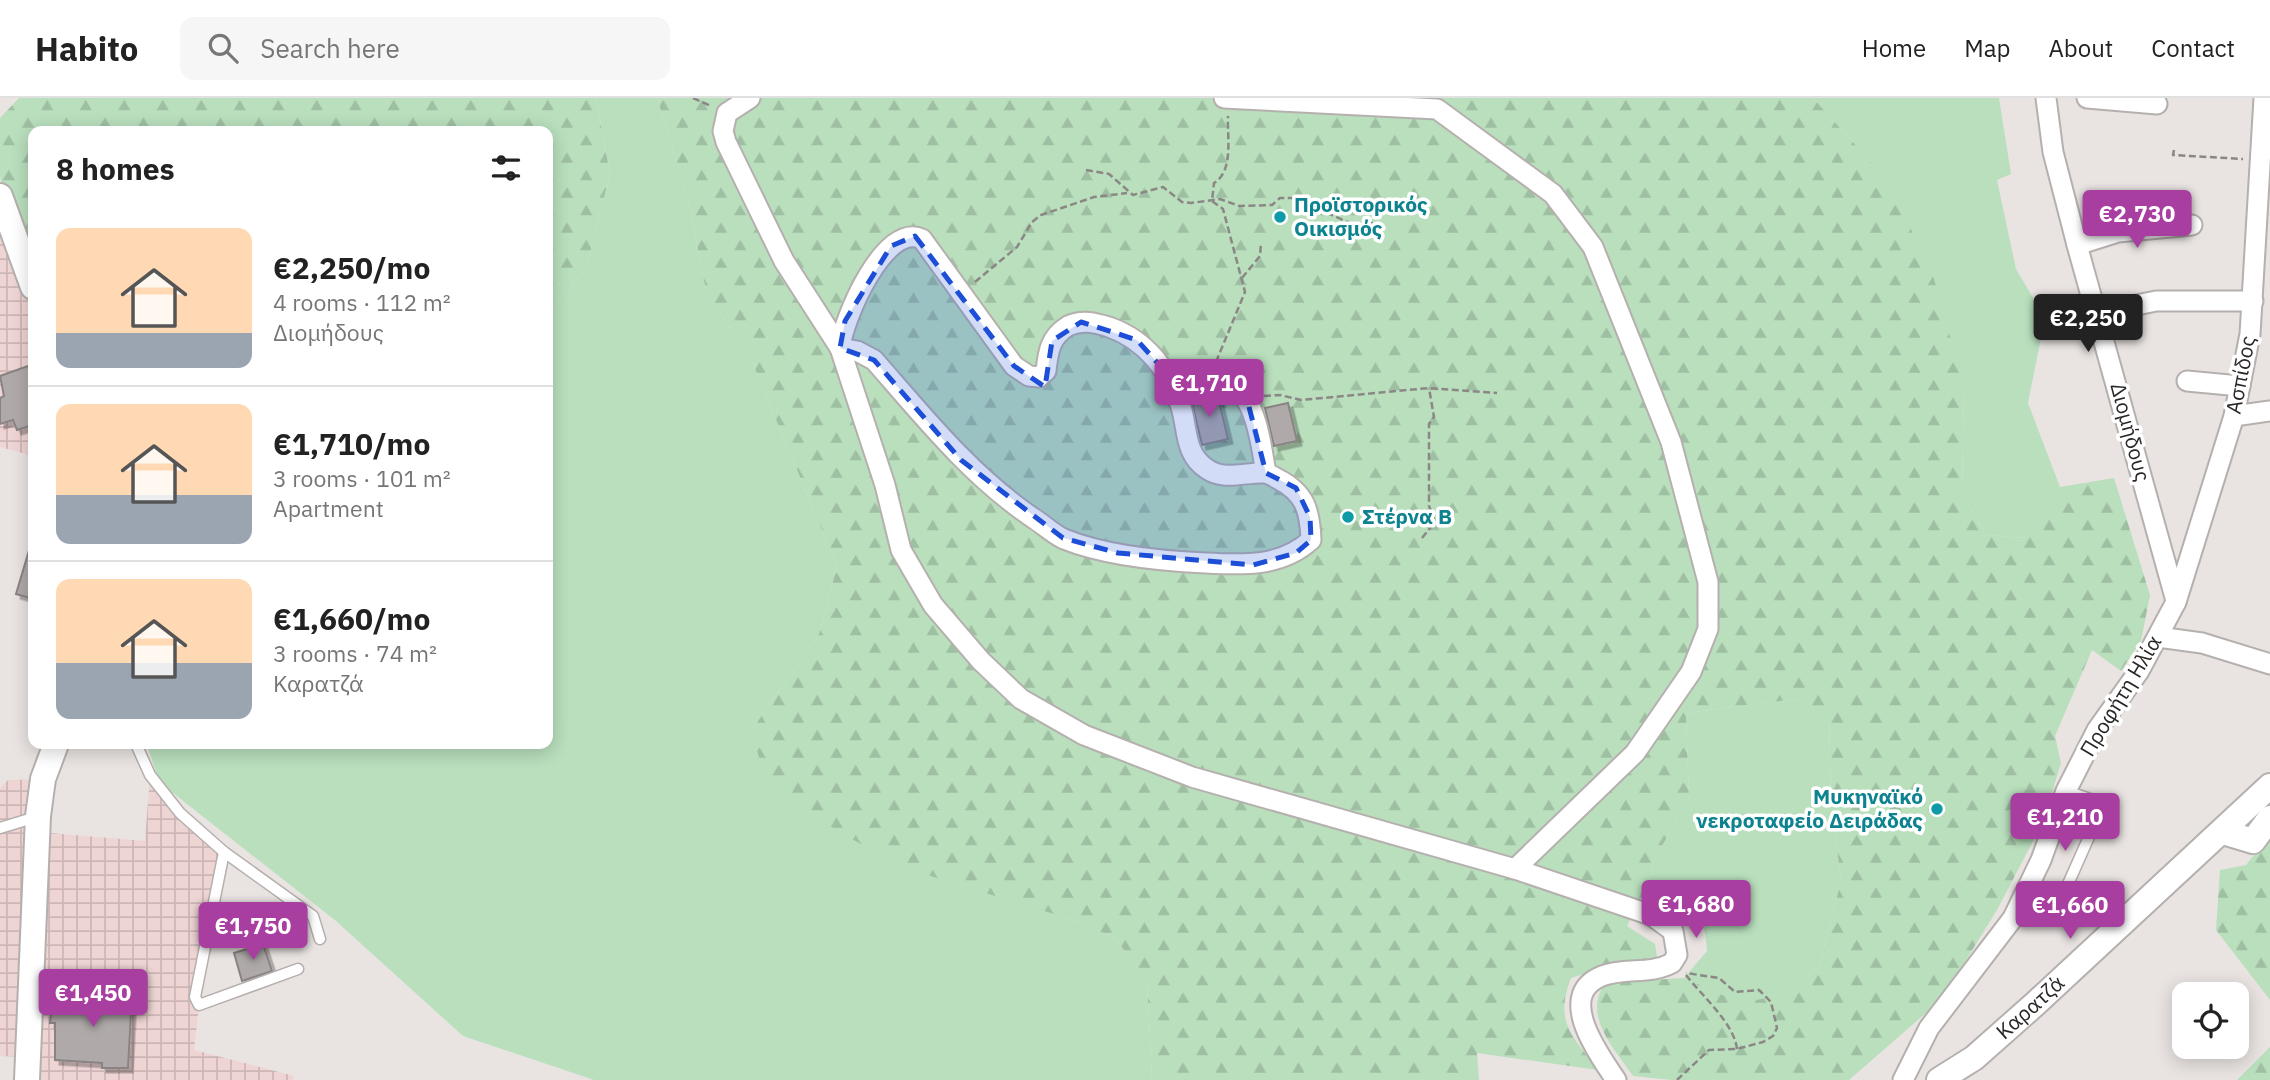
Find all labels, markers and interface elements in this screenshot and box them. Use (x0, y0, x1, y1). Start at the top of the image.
search box (180, 17, 670, 80)
text: Habito (35, 27, 138, 70)
icon: search (204, 29, 242, 67)
text: Search here (260, 31, 400, 65)
text: Home (1862, 32, 1926, 64)
text: Map (1964, 32, 2010, 64)
text: About (2048, 32, 2113, 64)
text: Contact (2151, 32, 2235, 64)
text: 8 homes (56, 149, 175, 188)
icon: filters (487, 149, 525, 187)
place label: Προϊστορικός Οικισμός (1294, 190, 1428, 242)
pin: €2,730 (2080, 190, 2194, 250)
text: €2,730 (2099, 198, 2175, 228)
marker: Προϊστορικός Οικισμός (1272, 209, 1288, 225)
text: €2,250/mo (273, 248, 430, 287)
icon: home (112, 256, 196, 340)
text: 4 rooms · 112 m² (273, 287, 451, 317)
pin: €2,250 (2031, 294, 2145, 354)
text: €2,250 (2050, 302, 2126, 332)
text: Διομήδους (273, 317, 384, 347)
street label: Ασπίδος (2219, 333, 2261, 416)
pin: €1,710 (1152, 360, 1266, 419)
text: €1,710 (1171, 367, 1247, 397)
street label: Διομήδους (2104, 379, 2158, 484)
text: €1,710/mo (273, 424, 430, 463)
icon: home (112, 432, 196, 516)
text: 3 rooms · 101 m² (273, 463, 451, 493)
text: Apartment (273, 493, 384, 523)
place label: Στέρνα Β (1362, 502, 1452, 530)
marker: Στέρνα Β (1340, 509, 1356, 525)
text: €1,660/mo (273, 599, 430, 638)
icon: home (112, 607, 196, 691)
street label: Προφήτη Ηλία (2073, 630, 2167, 761)
text: 3 rooms · 74 m² (273, 638, 437, 668)
text: Καρατζά (273, 668, 364, 698)
place label: Μυκηναϊκό νεκροταφείο Δειράδας (1696, 782, 1923, 834)
pin: €1,210 (2008, 794, 2122, 853)
marker: Μυκηναϊκό νεκροταφείο Δειράδας (1929, 801, 1945, 817)
text: €1,210 (2027, 801, 2103, 831)
pin: €1,680 (1639, 880, 1753, 940)
pin: €1,660 (2013, 882, 2127, 941)
text: €1,680 (1658, 888, 1734, 918)
text: €1,660 (2032, 889, 2108, 919)
pin: €1,750 (196, 902, 310, 962)
text: €1,750 (215, 910, 291, 940)
street label: Καρατζά (1990, 969, 2070, 1045)
pin: €1,450 (36, 970, 150, 1029)
text: €1,450 (55, 977, 131, 1007)
map controls (2172, 982, 2249, 1059)
button: locate (2172, 982, 2249, 1059)

